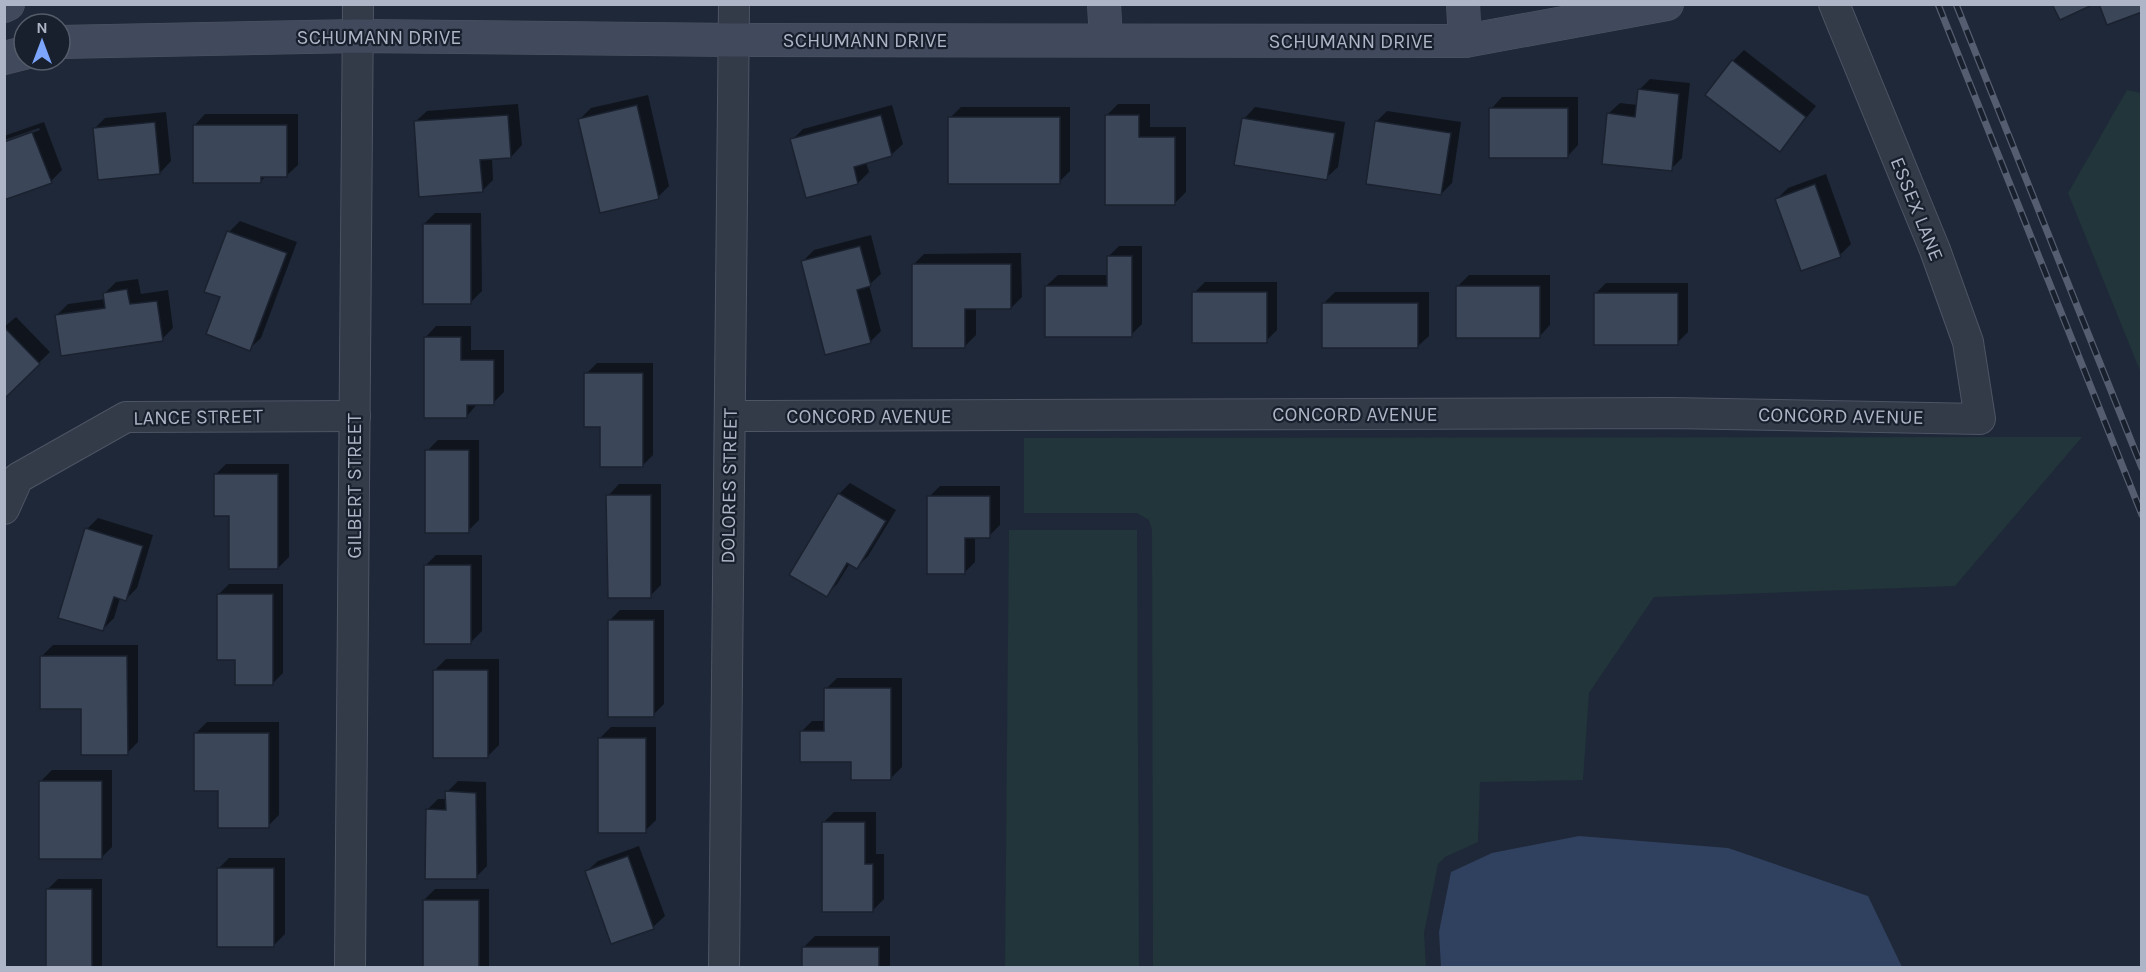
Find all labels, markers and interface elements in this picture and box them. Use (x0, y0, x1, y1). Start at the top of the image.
north arrow (12, 12, 72, 72)
text: N (36, 18, 48, 37)
street label: SCHUMANN DRIVE (297, 26, 461, 49)
street label: SCHUMANN DRIVE (783, 29, 947, 52)
street label: SCHUMANN DRIVE (1269, 30, 1433, 53)
street label: ESSEX LANE (1886, 154, 1948, 264)
street label: CONCORD AVENUE (1272, 403, 1438, 426)
street label: CONCORD AVENUE (1758, 403, 1924, 429)
street label: LANCE STREET (133, 404, 263, 430)
street label: CONCORD AVENUE (786, 405, 952, 428)
street label: DOLORES STREET (716, 408, 742, 564)
street label: GILBERT STREET (343, 413, 366, 559)

